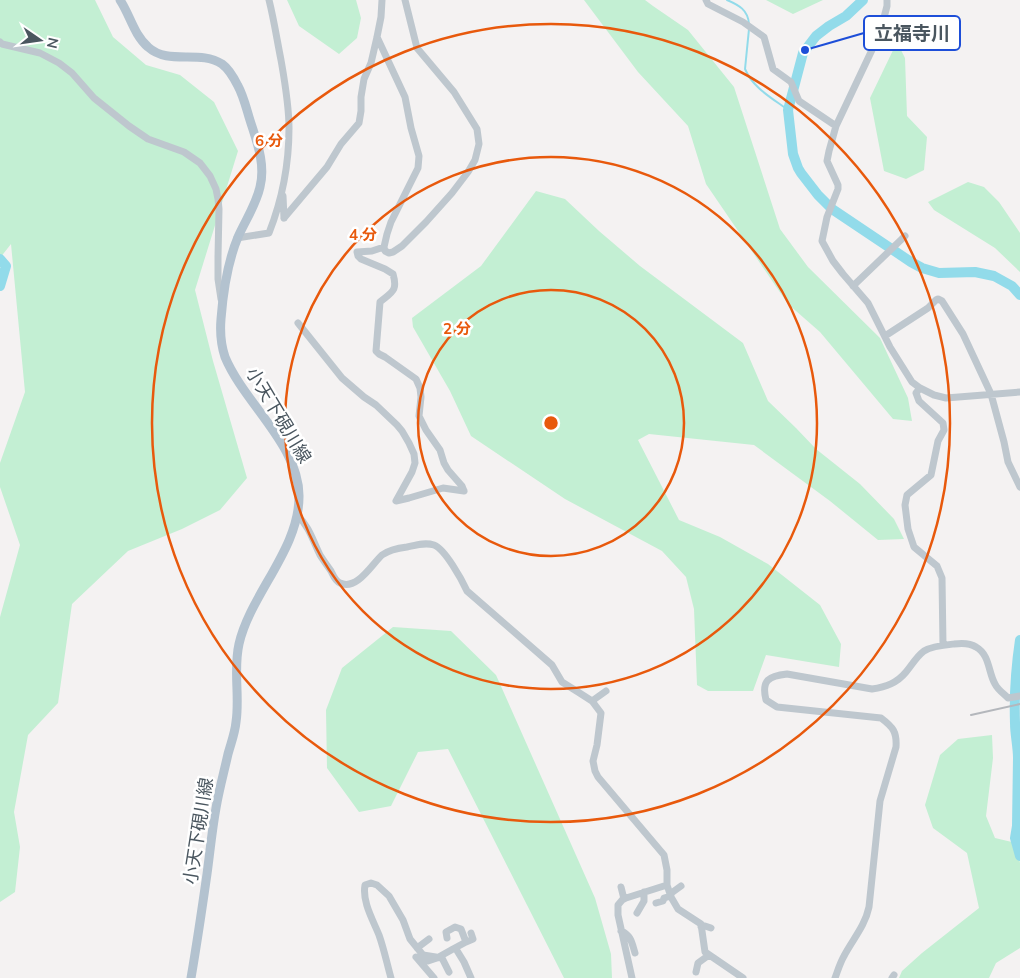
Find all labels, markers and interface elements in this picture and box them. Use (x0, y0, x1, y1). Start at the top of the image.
north arrow (15, 15, 65, 65)
callout: 立福寺川 (864, 16, 960, 50)
text: 立福寺川 (874, 21, 950, 45)
text: N (43, 36, 63, 50)
text: 6 分 (255, 131, 283, 150)
text: 4 分 (349, 225, 377, 244)
text: 2 分 (443, 319, 471, 338)
street label: 小天下硯川線 (241, 363, 317, 467)
centre of rings (542, 414, 560, 432)
street label: 小天下硯川線 (178, 776, 218, 886)

